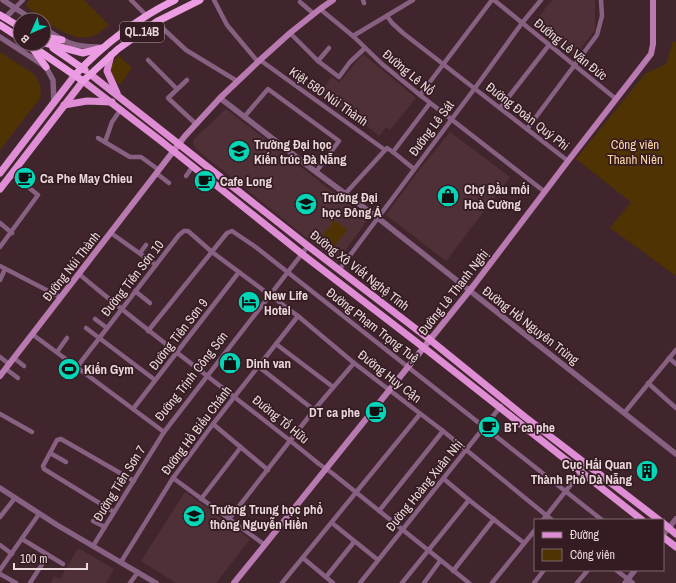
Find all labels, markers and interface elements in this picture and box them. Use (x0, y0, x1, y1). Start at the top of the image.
north arrow (12, 12, 52, 52)
street label: Đường Lê Văn Đức (531, 15, 611, 84)
road number: QL.14B (120, 22, 164, 42)
text: B (17, 31, 32, 46)
street label: Đường Lê Nổ (379, 46, 438, 99)
street label: Kiệt 580 Núi Thành (286, 63, 371, 130)
street label: Đường Đoàn Quý Phi (483, 78, 573, 154)
street label: Đường Lê Sát (405, 97, 458, 159)
place label: Trường Đại học Kiến trúc Đà Nẵng (254, 136, 347, 168)
park label: Công viên Thanh Niên (607, 136, 663, 168)
school or university icon: Trường Đại học Kiến trúc Đà Nẵng (226, 138, 252, 164)
cafe icon: Ca Phe May Chieu (12, 165, 38, 191)
cafe icon: Cafe Long (192, 168, 218, 194)
place label: Ca Phe May Chieu (40, 170, 132, 187)
place label: Cafe Long (220, 173, 273, 190)
place label: Chợ Đầu mối Hoà Cường (464, 181, 530, 213)
shop icon: Chợ Đầu mối Hoà Cường (435, 183, 461, 209)
place label: Trường Đại học Đông Á (322, 189, 382, 221)
school or university icon: Trường Đại học Đông Á (293, 191, 319, 217)
street label: Đường Xô Viết Nghệ Tĩnh (307, 226, 413, 314)
street label: Đường Núi Thành (39, 228, 104, 305)
street label: Đường Tiên Sơn 10 (97, 237, 167, 320)
street label: Đường Lê Thanh Nghị (414, 246, 492, 339)
street label: Đường Hồ Nguyên Trừng (479, 282, 582, 368)
street label: Đường Phạm Trọng Tuệ (323, 284, 422, 367)
place label: New Life Hotel (264, 287, 308, 319)
hotel icon: New Life Hotel (236, 289, 262, 315)
street label: Đường Tiên Sơn 9 (145, 295, 212, 373)
street label: Đường Trịnh Công Sơn (151, 328, 232, 425)
street label: Đường Huy Cận (355, 346, 425, 406)
shop icon: Dinh van (217, 350, 243, 376)
place label: Dinh van (246, 355, 291, 372)
sports icon: Kiến Gym (56, 356, 82, 382)
place label: Kiến Gym (84, 361, 134, 378)
street label: Đường Hồ Biểu Chánh (157, 382, 236, 478)
street label: Đường Tố Hữu (249, 391, 312, 447)
cafe icon: DT ca phe (363, 399, 389, 425)
place label: DT ca phe (309, 404, 360, 421)
cafe icon: BT ca phe (476, 414, 502, 440)
place label: BT ca phe (504, 419, 555, 436)
street label: Đường Hoàng Xuân Nhị (382, 436, 467, 535)
street label: Đường Tiên Sơn 7 (89, 442, 149, 524)
place label: Cục Hẳi Quan Thành Phổ Dà Nẵng (531, 456, 632, 488)
building icon: Cục Hẳi Quan Thành Phổ Dà Nẵng (634, 458, 660, 484)
place label: Trường Trung học phổ thông Nguyễn Hiền (210, 501, 323, 533)
school or university icon: Trường Trung học phổ thông Nguyễn Hiền (181, 503, 207, 529)
legend (534, 519, 664, 571)
text: Đường (570, 527, 600, 543)
scale bar (14, 545, 87, 571)
text: Công viên (570, 547, 615, 563)
text: 100 m (20, 551, 47, 567)

